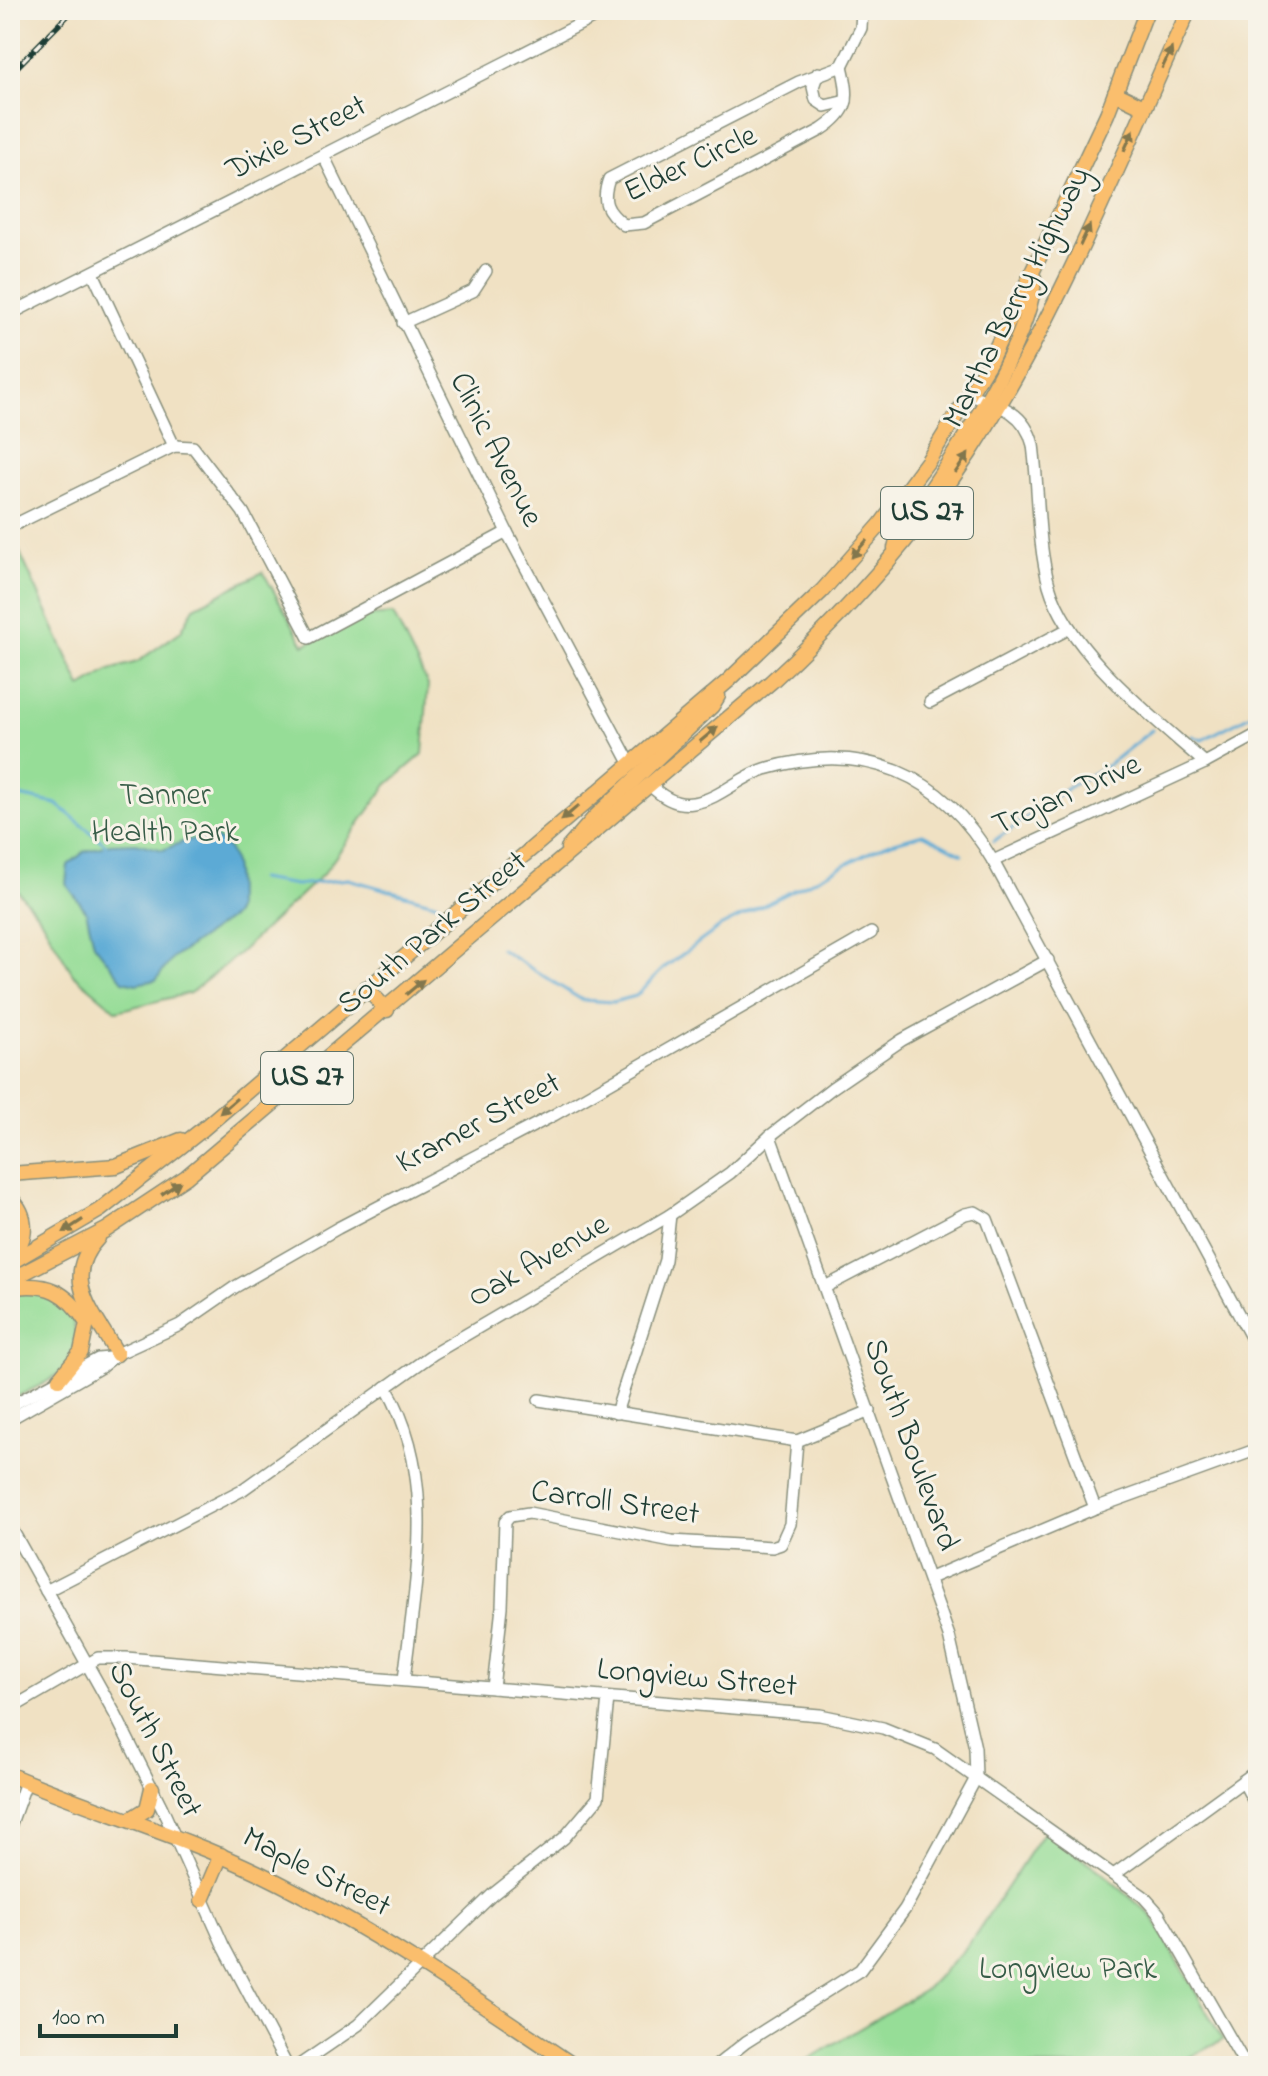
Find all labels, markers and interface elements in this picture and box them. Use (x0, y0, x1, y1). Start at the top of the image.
one-way arrow (1160, 47, 1174, 70)
street label: Dixie Street (218, 83, 376, 195)
street label: Elder Circle (617, 113, 766, 216)
one-way arrow (1122, 128, 1136, 151)
street label: Martha Berry Highway (932, 159, 1104, 437)
one-way arrow (1078, 223, 1092, 246)
street label: Clinic Avenue (436, 364, 554, 536)
one-way arrow (954, 453, 969, 474)
road number: US 27 (881, 487, 973, 539)
one-way arrow (851, 538, 868, 558)
one-way arrow (699, 726, 719, 743)
street label: Trojan Drive (985, 742, 1150, 850)
park label: Tanner Health Park (91, 773, 240, 857)
one-way arrow (561, 804, 580, 822)
street label: South Park Street (328, 840, 539, 1028)
one-way arrow (404, 979, 424, 996)
road number: US 27 (261, 1052, 353, 1104)
street label: Kramer Street (388, 1061, 570, 1187)
one-way arrow (219, 1097, 238, 1115)
one-way arrow (160, 1181, 181, 1196)
street label: Oak Avenue (460, 1202, 619, 1321)
one-way arrow (63, 1219, 84, 1234)
street label: South Boulevard (850, 1332, 970, 1558)
street label: Carroll Street (528, 1469, 703, 1539)
street label: Longview Street (595, 1647, 799, 1711)
street label: South Street (94, 1654, 214, 1827)
street label: Maple Street (233, 1815, 399, 1931)
park label: Longview Park (979, 1947, 1158, 1994)
scale bar (40, 1988, 176, 2038)
text: 100 m (52, 2001, 105, 2036)

